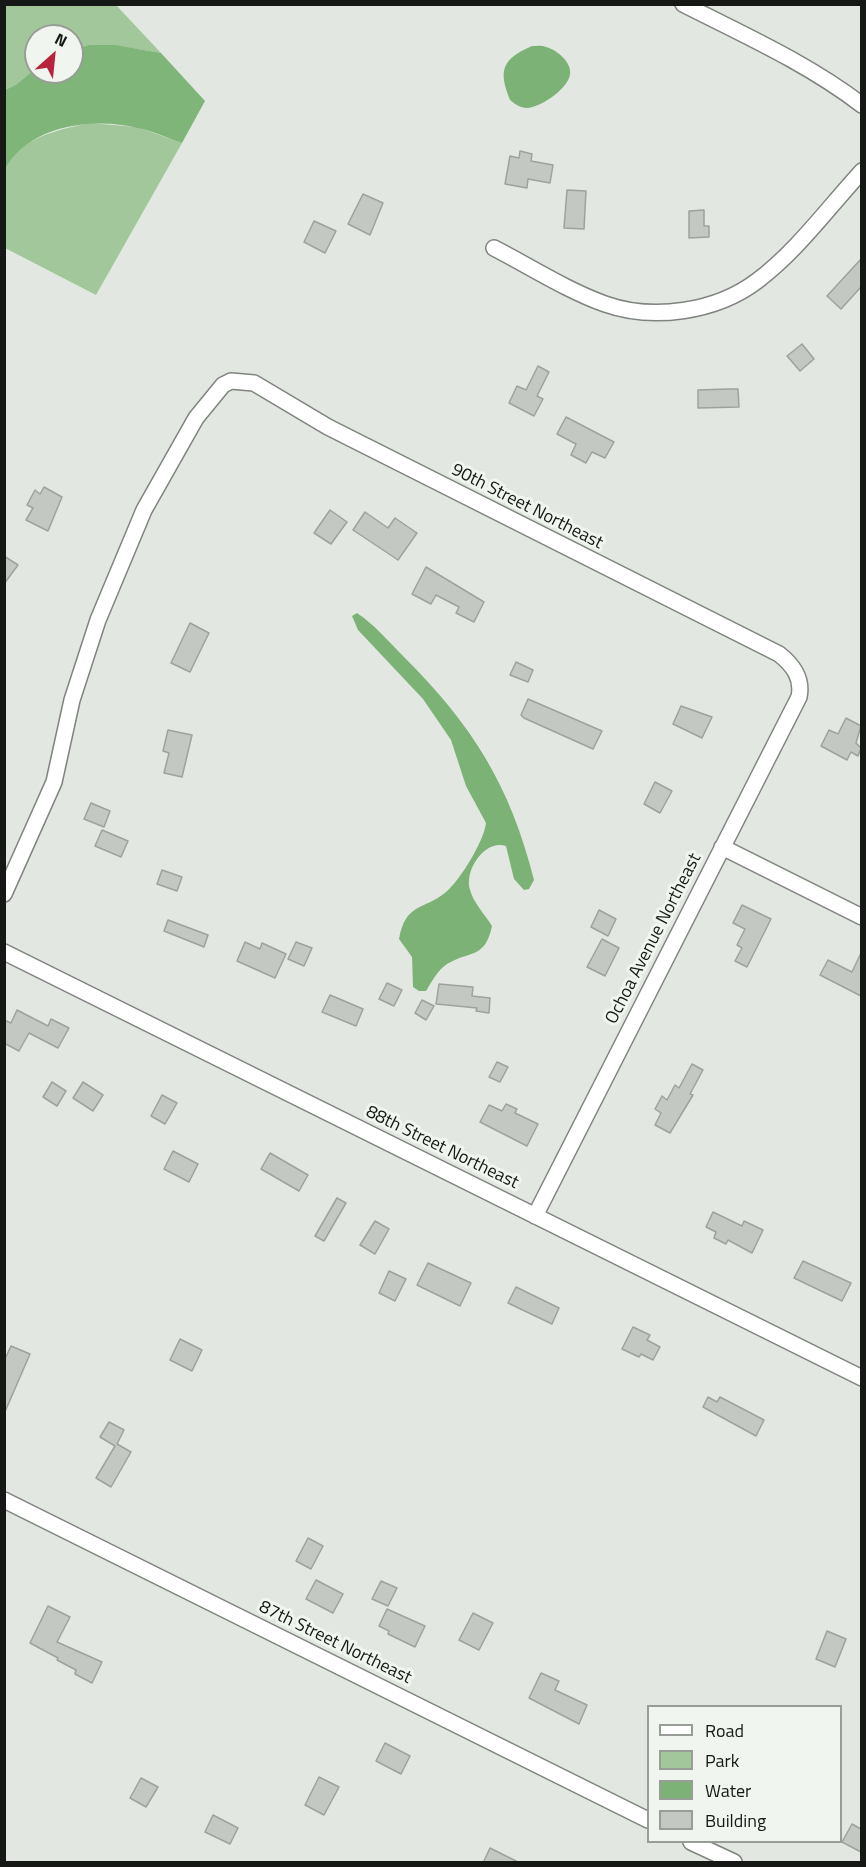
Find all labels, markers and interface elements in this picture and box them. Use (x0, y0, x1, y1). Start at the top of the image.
north arrow (24, 24, 84, 84)
text: N (51, 27, 72, 53)
street label: 90th Street Northeast (448, 459, 606, 555)
street label: Ochoa Avenue Northeast (602, 850, 706, 1028)
street label: 88th Street Northeast (362, 1102, 522, 1194)
street label: 87th Street Northeast (255, 1597, 415, 1689)
legend (647, 1705, 842, 1843)
text: Road (705, 1717, 744, 1744)
text: Park (705, 1747, 739, 1774)
text: Water (705, 1777, 751, 1804)
text: Building (705, 1807, 766, 1834)

